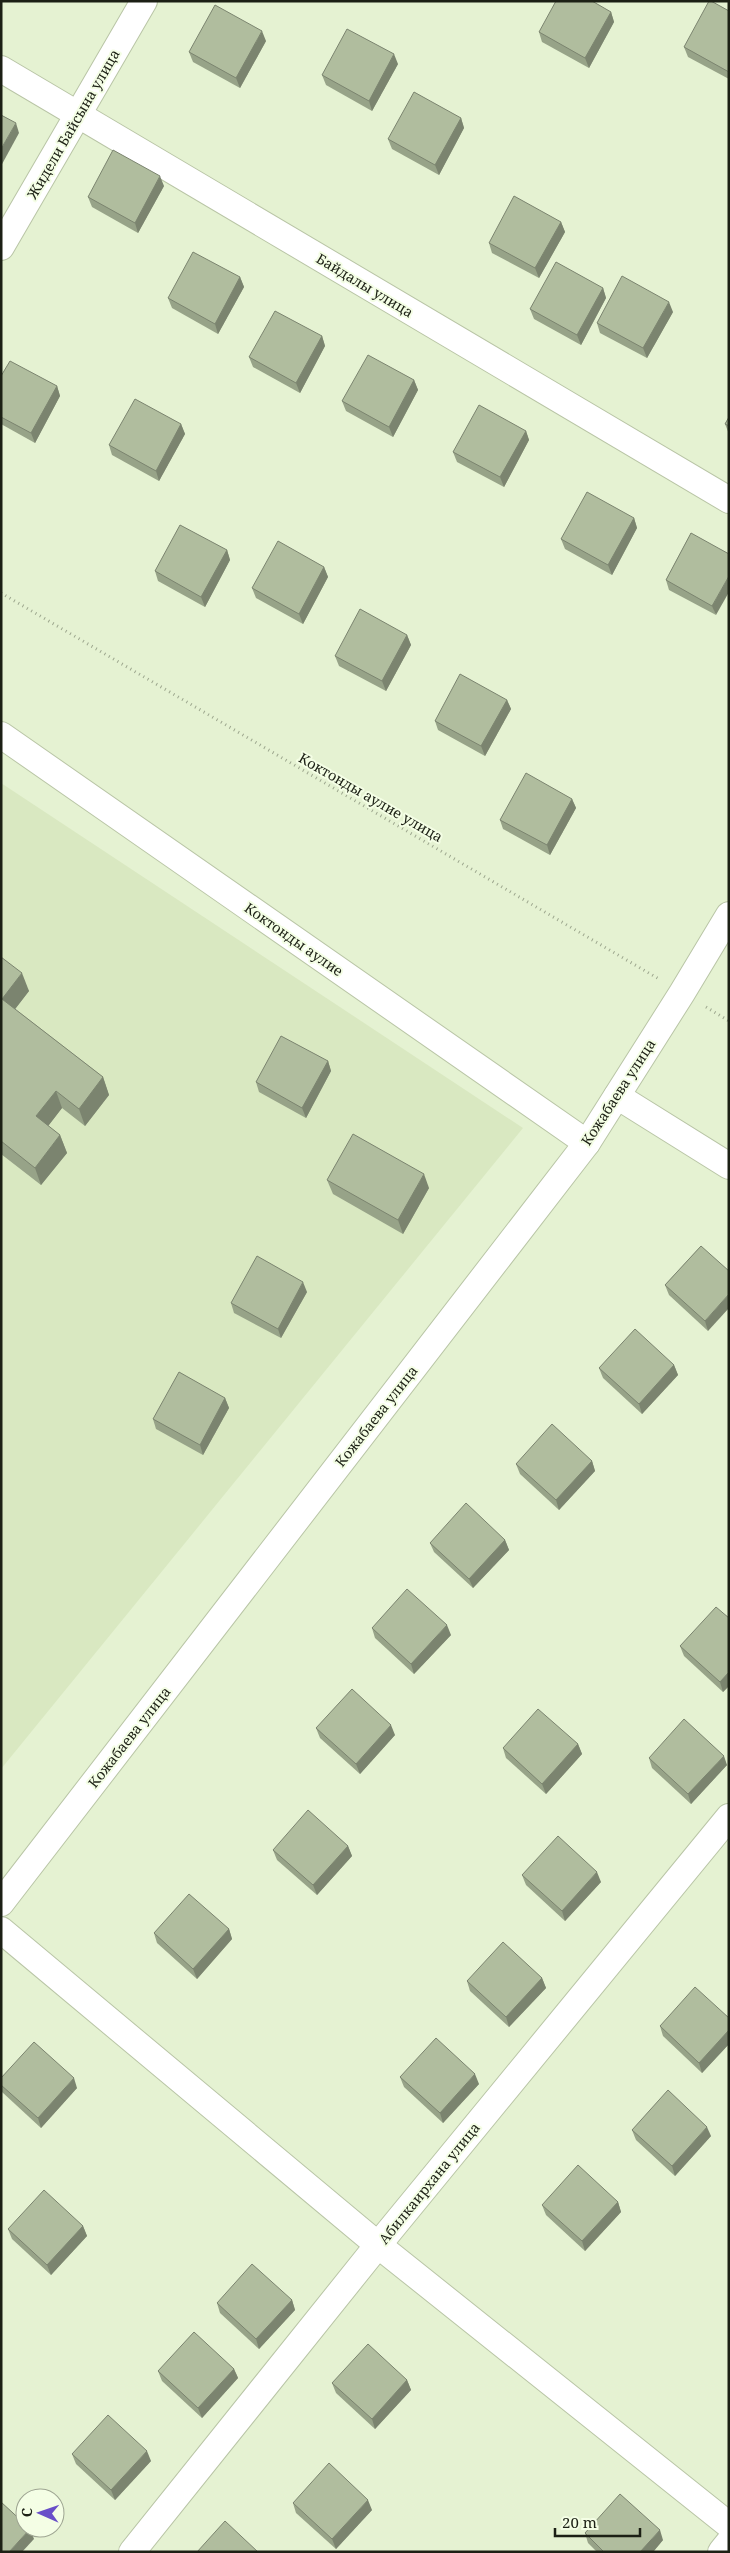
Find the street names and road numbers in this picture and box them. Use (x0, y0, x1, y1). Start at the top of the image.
street label: Жидели Байсына улица (22, 46, 124, 203)
street label: Байдалы улица (313, 249, 417, 321)
street label: Коктонды аулие улица (296, 748, 446, 846)
street label: Коктонды аулие (241, 898, 347, 980)
street label: Кожабаева улица (576, 1035, 660, 1149)
street label: Кожабаева улица (331, 1362, 421, 1470)
street label: Кожабаева улица (84, 1683, 174, 1791)
street label: Абилкаирхана улица (374, 2118, 484, 2248)

